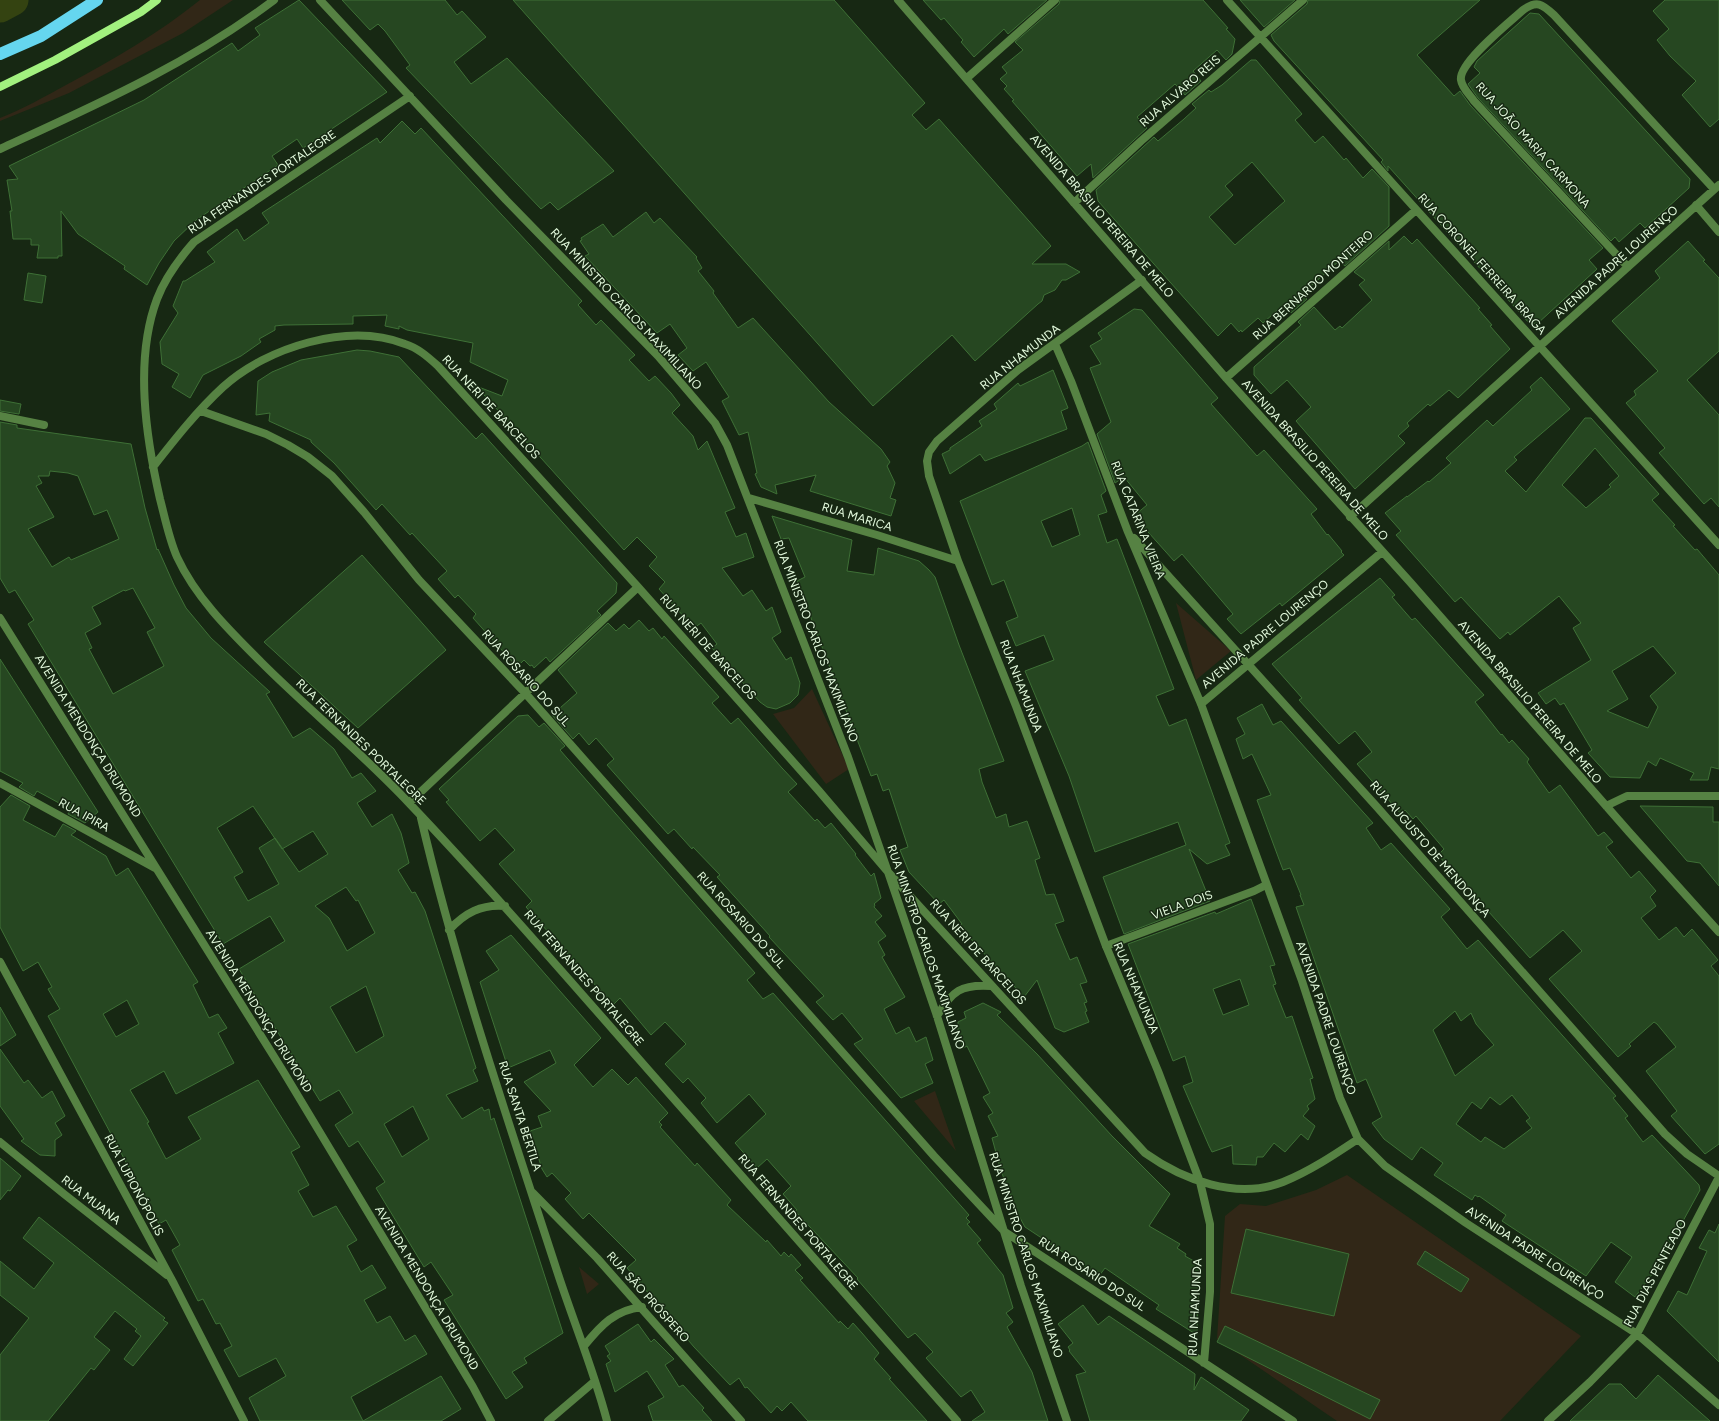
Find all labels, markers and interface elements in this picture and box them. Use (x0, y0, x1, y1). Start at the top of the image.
street label: RUA ALVARO REIS (1137, 52, 1223, 130)
street label: RUA JOÃO MARIA CARMONA (1473, 79, 1593, 211)
street label: RUA FERNANDES PORTALEGRE (185, 127, 339, 237)
street label: AVENIDA BRASILIO PEREIRA DE MELO (1027, 132, 1177, 300)
street label: RUA CORONEL FERREIRA BRAGA (1415, 191, 1549, 337)
street label: AVENIDA PADRE LOURENÇO (1551, 203, 1681, 321)
street label: RUA MINISTRO CARLOS MAXIMILIANO (547, 226, 705, 392)
street label: RUA BERNARDO MONTEIRO (1250, 227, 1376, 343)
street label: RUA NHAMUNDA (977, 321, 1063, 393)
street label: RUA NERI DE BARCELOS (439, 352, 543, 462)
street label: AVENIDA BRASILIO PEREIRA DE MELO (1239, 377, 1391, 543)
street label: RUA CATARINA VIEIRA (1108, 459, 1168, 581)
street label: RUA MARICA (820, 500, 894, 534)
street label: RUA MINISTRO CARLOS MAXIMILIANO (771, 538, 861, 744)
street label: AVENIDA PADRE LOURENÇO (1199, 577, 1331, 691)
street label: RUA NERI DE BARCELOS (657, 591, 759, 703)
street label: AVENIDA BRASILIO PEREIRA DE MELO (1455, 618, 1605, 786)
street label: RUA ROSARIO DO SUL (479, 627, 574, 730)
street label: RUA NHAMUNDA (997, 638, 1045, 734)
street label: AVENIDA MENDONÇA DRUMOND (32, 652, 144, 820)
street label: RUA FERNANDES PORTALEGRE (293, 676, 429, 808)
street label: RUA AUGUSTO DE MENDONÇA (1367, 778, 1493, 920)
street label: RUA IPIRA (56, 795, 112, 835)
street label: RUA MINISTRO CARLOS MAXIMILIANO (884, 843, 968, 1051)
street label: RUA ROSARIO DO SUL (694, 869, 789, 972)
street label: VIELA DOIS (1149, 887, 1215, 923)
street label: RUA NERI DE BARCELOS (927, 896, 1029, 1008)
street label: RUA FERNANDES PORTALEGRE (521, 907, 647, 1049)
street label: AVENIDA MENDONÇA DRUMOND (203, 927, 315, 1095)
street label: AVENIDA PADRE LOURENÇO (1293, 939, 1359, 1097)
street label: RUA NHAMUNDA (1110, 940, 1162, 1036)
street label: RUA SANTA BERTILA (496, 1059, 544, 1173)
street label: RUA LUPIONÓPOLIS (101, 1132, 167, 1238)
street label: RUA MINISTRO CARLOS MAXIMILIANO (986, 1150, 1066, 1360)
street label: RUA FERNANDES PORTALEGRE (735, 1151, 861, 1293)
street label: RUA MUANA (59, 1173, 123, 1227)
street label: AVENIDA MENDONÇA DRUMOND (372, 1203, 482, 1373)
street label: AVENIDA PADRE LOURENÇO (1463, 1203, 1607, 1303)
street label: RUA DIAS PENTEADO (1621, 1217, 1689, 1329)
street label: RUA ROSARIO DO SUL (1036, 1234, 1149, 1314)
street label: RUA SÃO PRÓSPERO (604, 1249, 692, 1345)
street label: RUA NHAMUNDA (1185, 1258, 1205, 1356)

